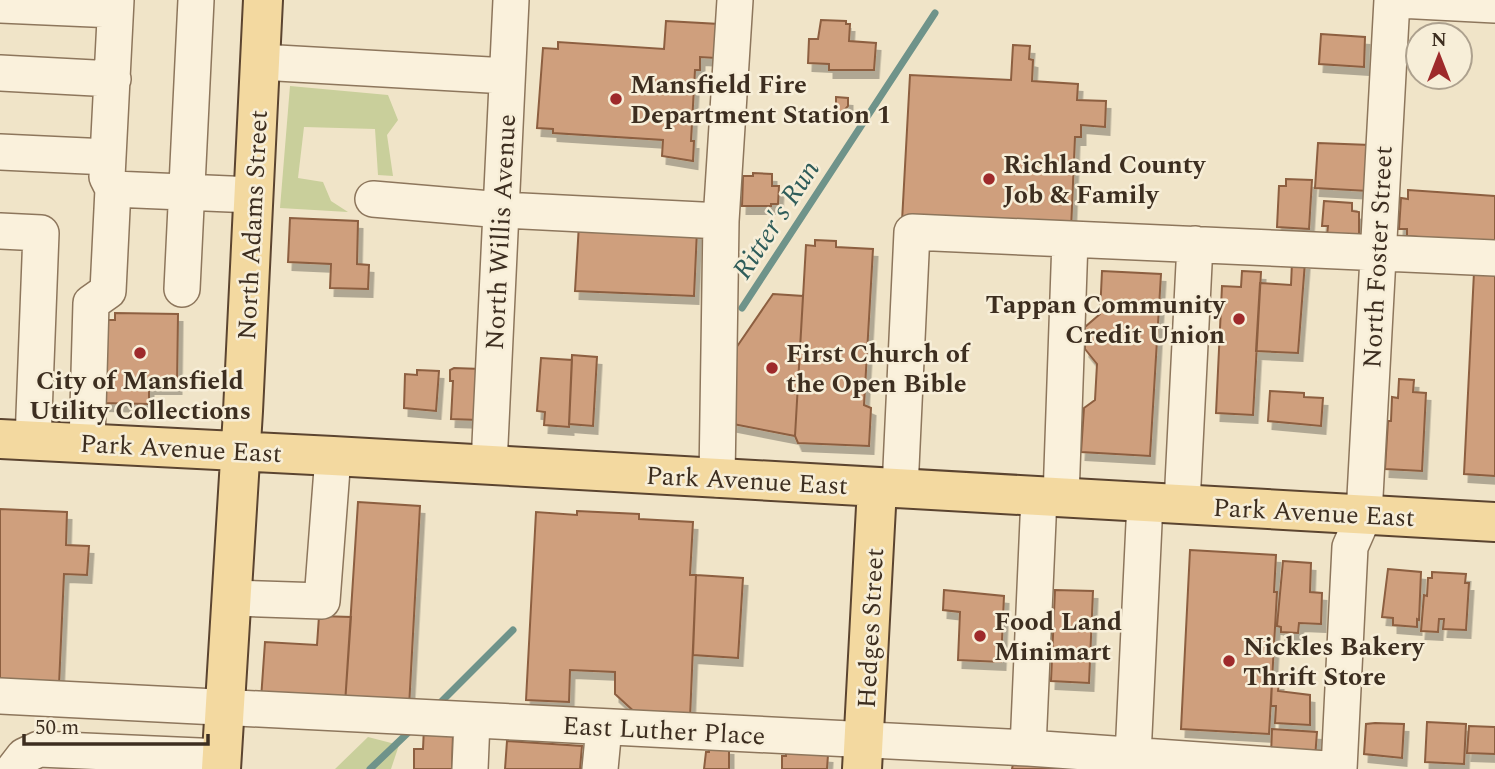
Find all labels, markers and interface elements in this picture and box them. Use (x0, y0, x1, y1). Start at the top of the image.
north arrow (1404, 21, 1474, 91)
text: N (1431, 26, 1447, 55)
place label: Mansfield Fire Department Station 1 (630, 65, 891, 135)
marker: Mansfield Fire Department Station 1 (608, 91, 624, 107)
street label: North Adams Street (227, 109, 279, 341)
street label: North Willis Avenue (475, 113, 527, 351)
place label: Richland County Job & Family (1003, 145, 1207, 215)
street label: North Foster Street (1352, 145, 1404, 369)
water label: Ritter's Run (722, 151, 831, 288)
marker: Richland County Job & Family (981, 171, 997, 187)
place label: Tappan Community Credit Union (985, 285, 1227, 355)
marker: Tappan Community Credit Union (1231, 311, 1247, 327)
place label: First Church of the Open Bible (786, 334, 971, 404)
marker: City of Mansfield Utility Collections (132, 345, 148, 361)
marker: First Church of the Open Bible (764, 360, 780, 376)
place label: City of Mansfield Utility Collections (29, 361, 251, 431)
street label: Park Avenue East (79, 424, 283, 474)
street label: Park Avenue East (645, 456, 849, 506)
street label: Park Avenue East (1212, 488, 1416, 538)
street label: Hedges Street (847, 547, 895, 709)
place label: Food Land Minimart (994, 602, 1122, 672)
place label: Nickles Bakery Thrift Store (1243, 627, 1426, 697)
marker: Food Land Minimart (972, 628, 988, 644)
marker: Nickles Bakery Thrift Store (1221, 653, 1237, 669)
scale bar (24, 702, 208, 746)
street label: East Luther Place (561, 706, 766, 756)
text: 50 m (35, 712, 79, 744)

